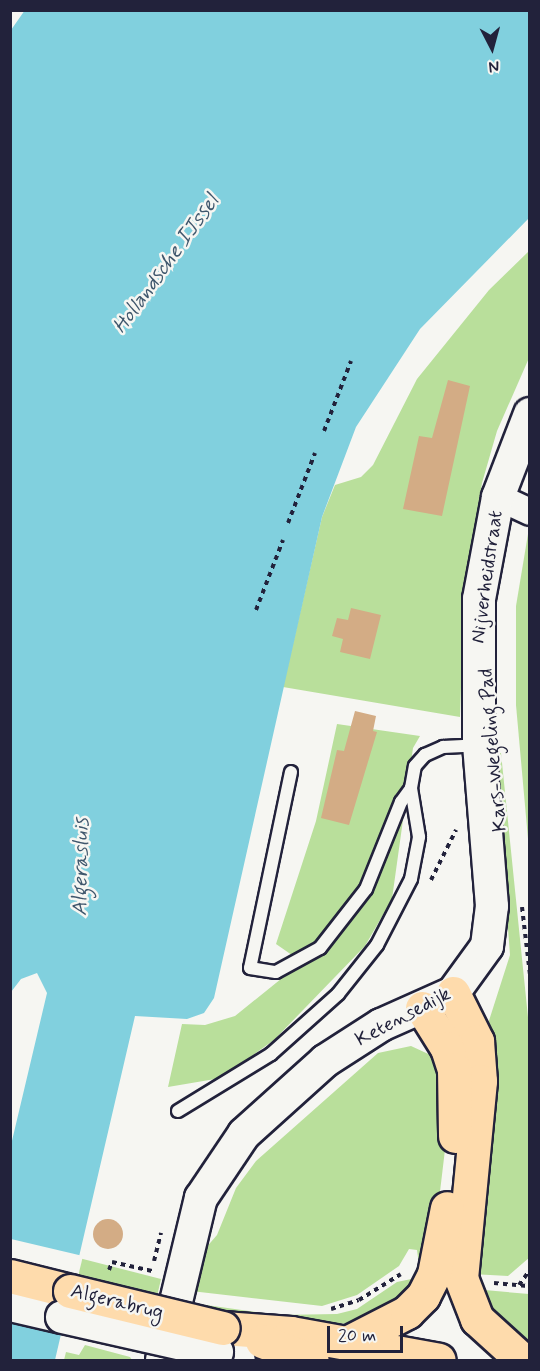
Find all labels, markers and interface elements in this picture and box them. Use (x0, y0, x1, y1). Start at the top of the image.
north arrow (462, 18, 522, 78)
text: N (488, 55, 500, 77)
water label: Hollandsche IJssel (108, 190, 224, 338)
street label: Nijverheidstraat (466, 509, 508, 645)
street label: Kars-Wegeling Pad (474, 668, 512, 832)
water label: Algerasluis (68, 818, 94, 916)
street label: Ketensedijk (351, 982, 455, 1052)
street label: Algerabrug (68, 1279, 166, 1325)
scale bar (330, 1314, 406, 1352)
text: 20 m (338, 1324, 376, 1348)

